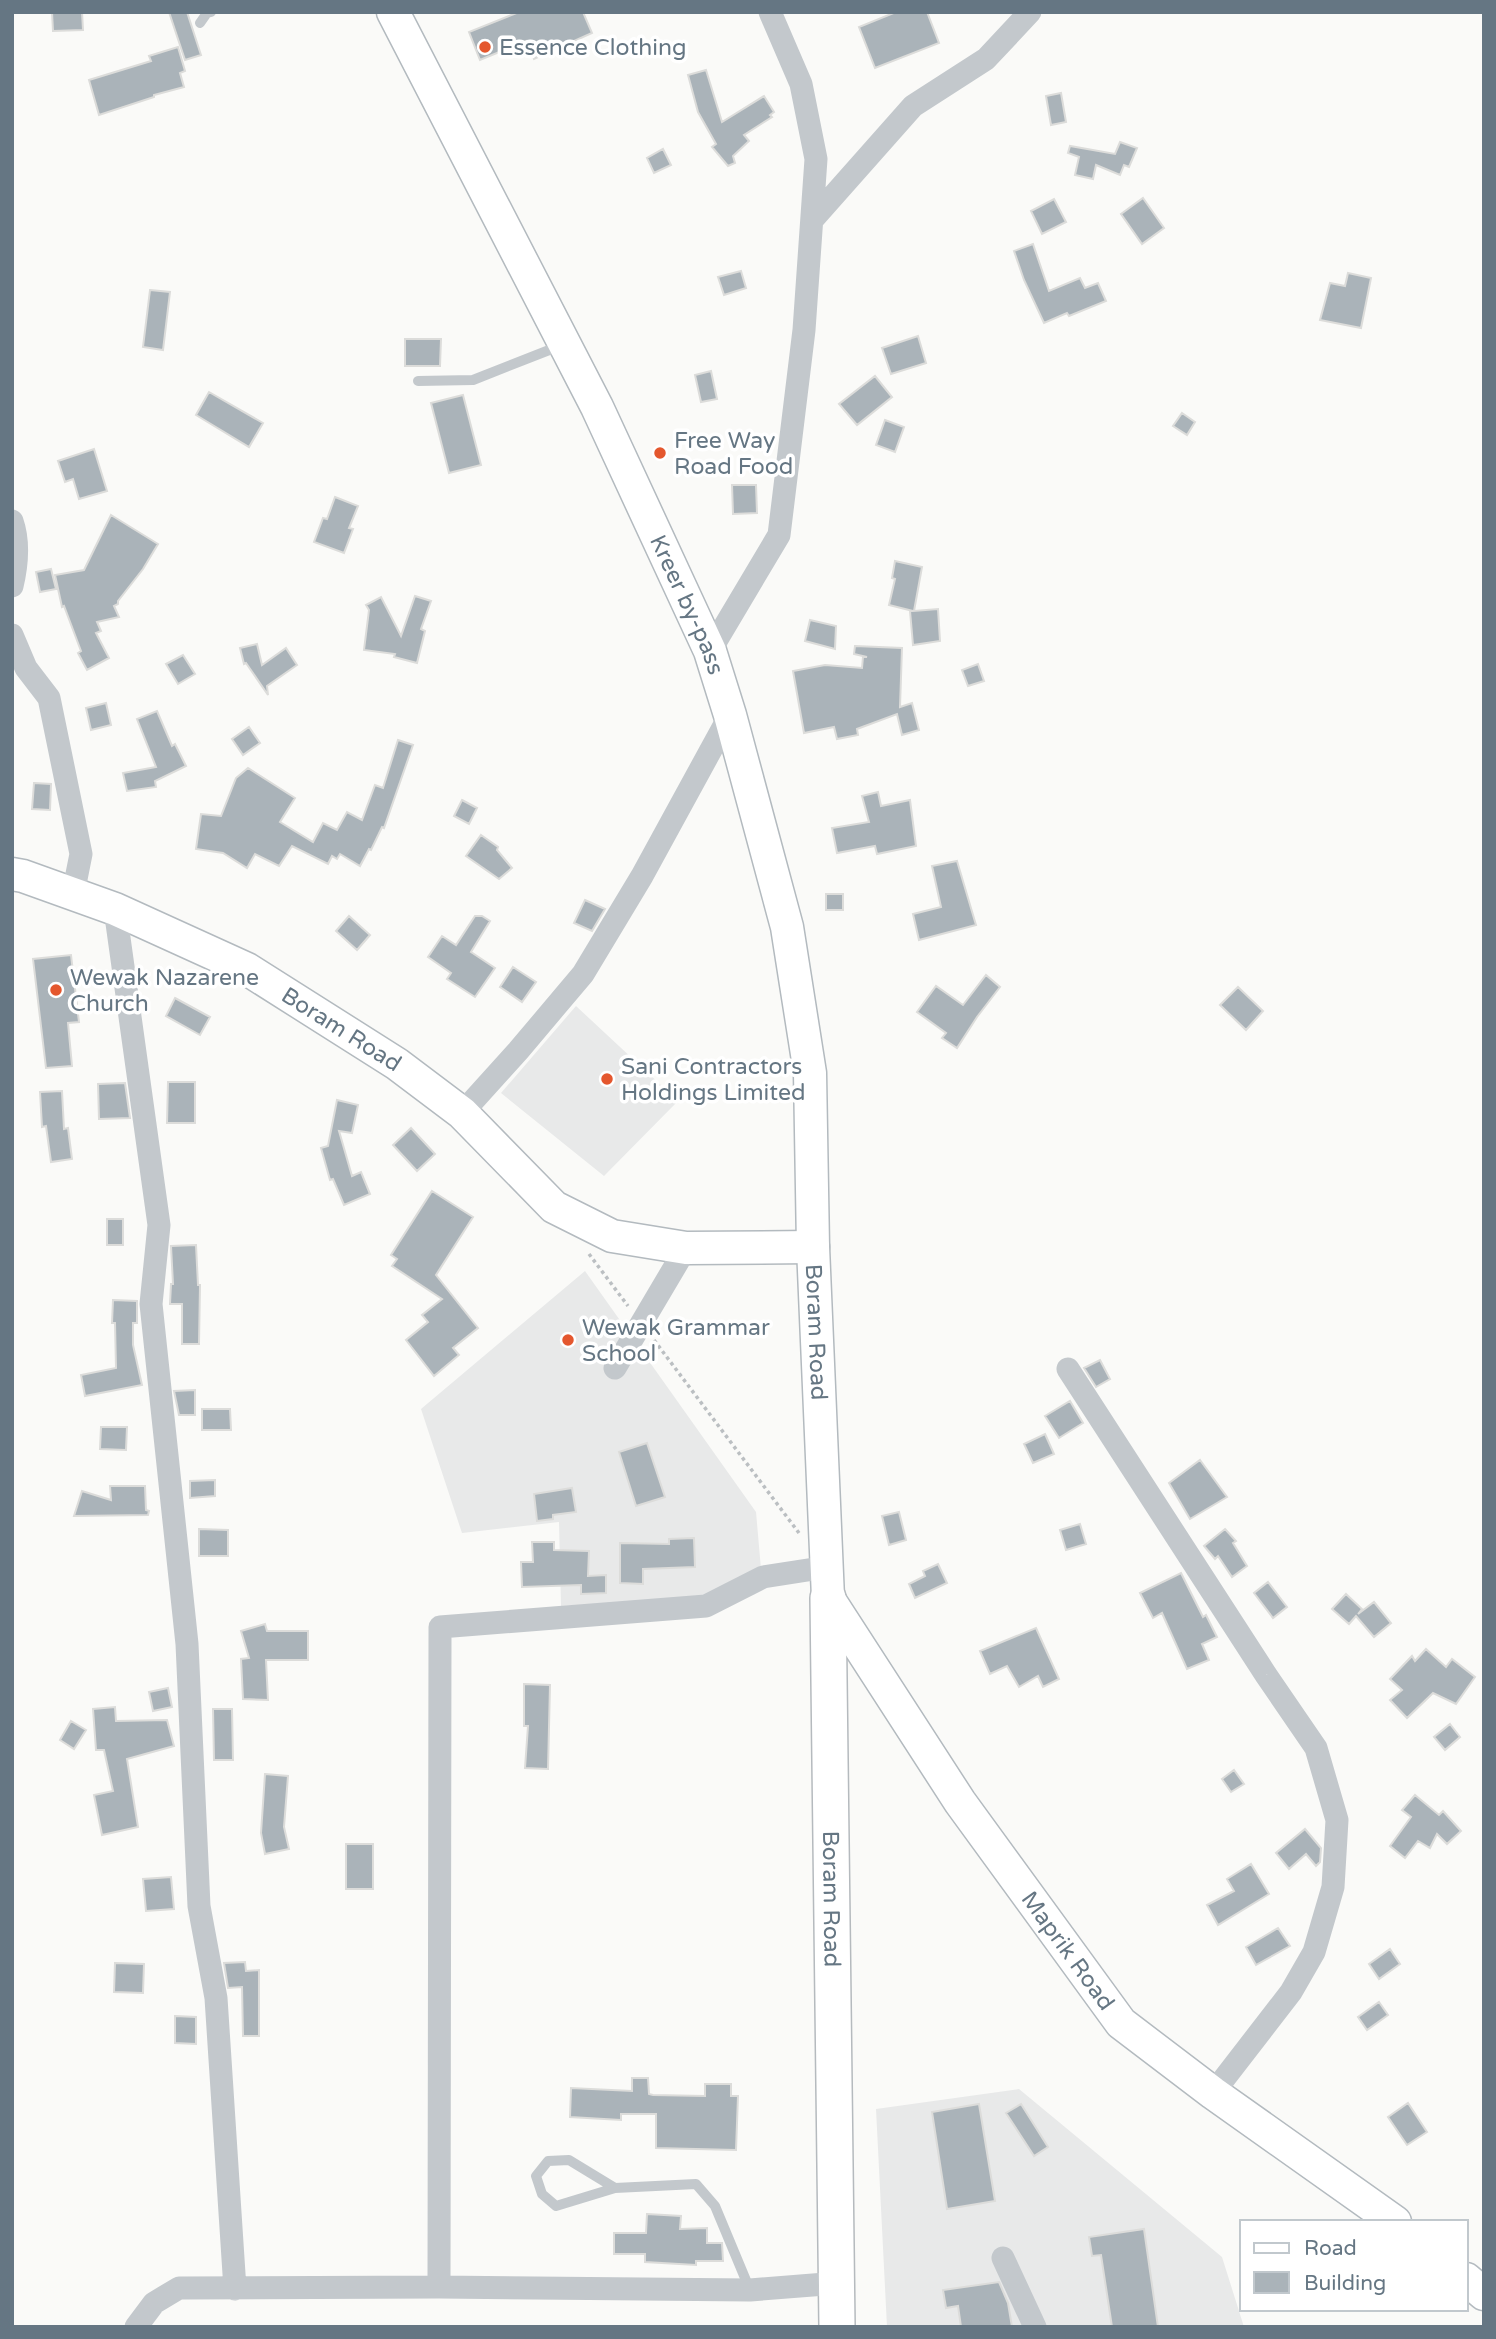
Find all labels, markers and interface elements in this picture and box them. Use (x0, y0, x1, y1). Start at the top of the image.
place label: Essence Clothing (499, 34, 686, 62)
marker: Essence Clothing (477, 39, 493, 55)
place label: Free Way Road Food (674, 427, 793, 481)
marker: Free Way Road Food (652, 445, 668, 461)
street label: Kreer by-pass (643, 531, 729, 678)
place label: Wewak Nazarene Church (70, 964, 259, 1018)
street label: Boram Road (276, 981, 406, 1078)
marker: Wewak Nazarene Church (48, 982, 64, 998)
place label: Sani Contractors Holdings Limited (621, 1053, 806, 1107)
marker: Sani Contractors Holdings Limited (599, 1071, 615, 1087)
street label: Boram Road (799, 1263, 833, 1401)
place label: Wewak Grammar School (582, 1314, 770, 1368)
marker: Wewak Grammar School (560, 1332, 576, 1348)
street label: Boram Road (816, 1831, 846, 1967)
street label: Maprik Road (1015, 1886, 1120, 2016)
legend (1240, 2220, 1468, 2311)
text: Road (1304, 2236, 1357, 2261)
text: Building (1304, 2271, 1386, 2296)

